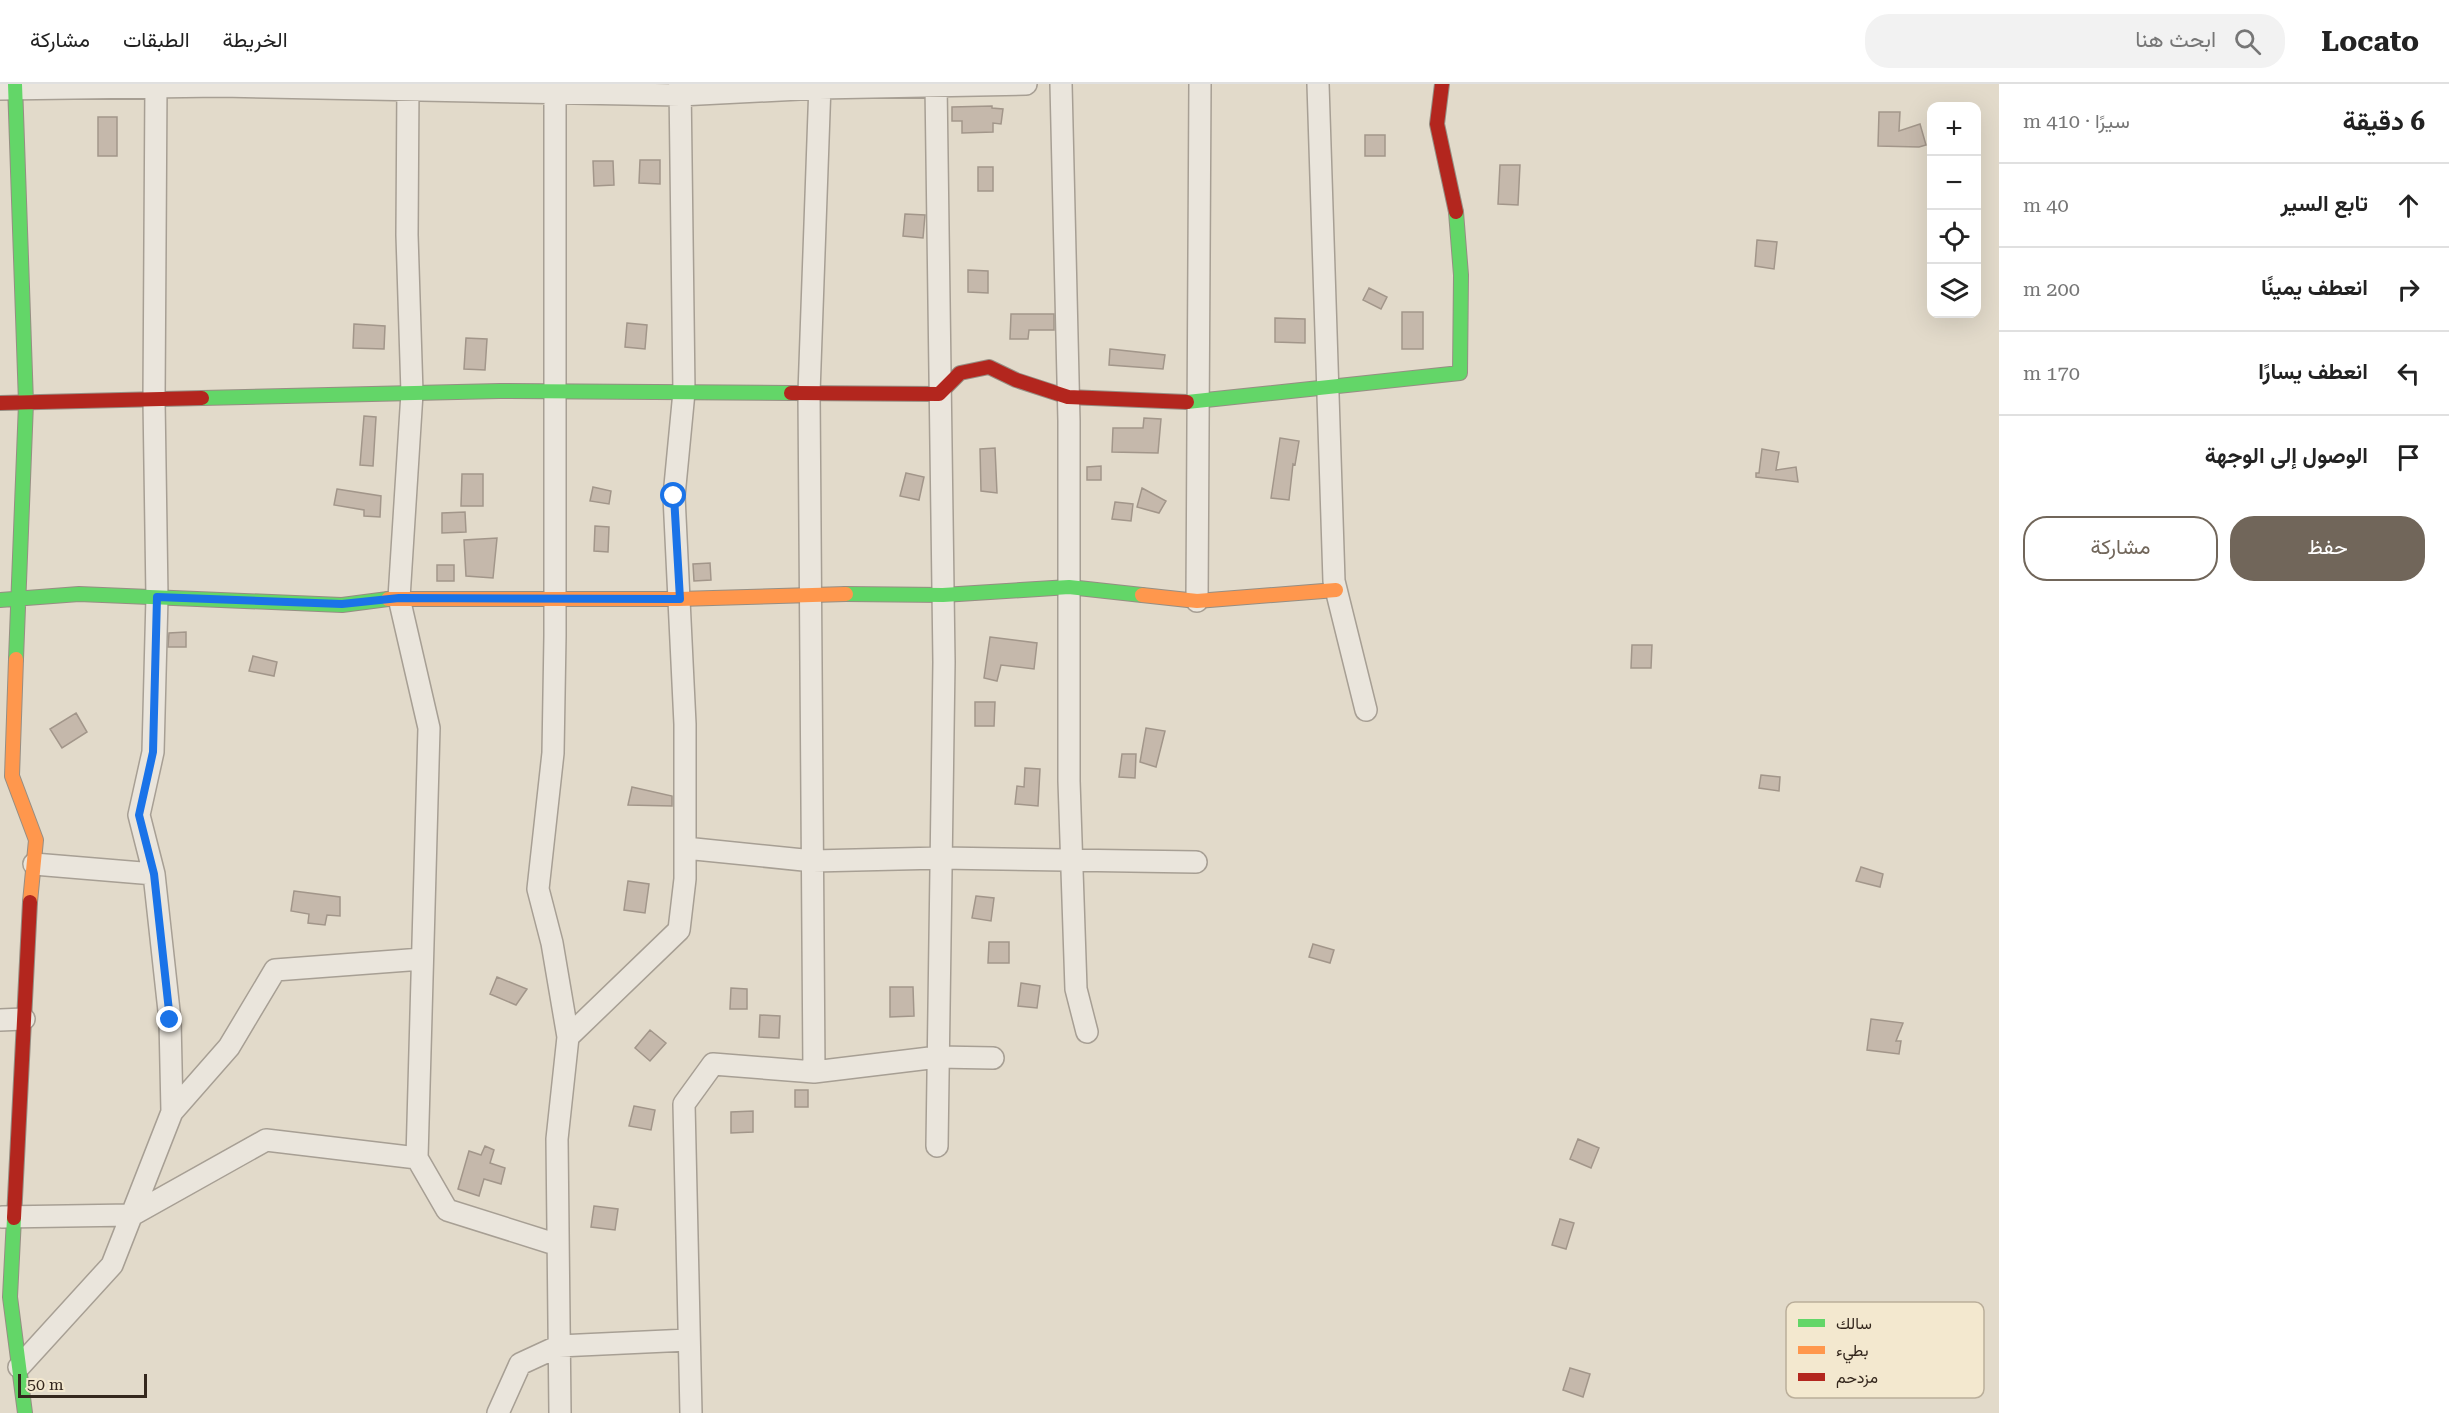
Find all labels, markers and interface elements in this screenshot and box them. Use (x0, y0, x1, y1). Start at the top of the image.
search box (1865, 14, 2285, 68)
icon: search (2231, 25, 2264, 58)
text: Locato (2321, 25, 2419, 58)
text: ابحث هنا (2135, 27, 2216, 52)
text: مشاركة (30, 28, 90, 52)
text: الطبقات (123, 28, 190, 52)
text: الخريطة (223, 28, 288, 52)
map controls (1927, 102, 1981, 318)
button: + (1927, 102, 1981, 156)
text: 6 دقيقة (2343, 106, 2425, 136)
text: سيرًا · 410 m (2023, 109, 2130, 133)
button: − (1927, 156, 1981, 210)
icon: ahead (2392, 189, 2425, 222)
text: تابع السير (2280, 191, 2368, 216)
text: 40 m (2023, 193, 2069, 217)
button: locate (1927, 210, 1981, 264)
button: layers (1927, 264, 1981, 318)
icon: right (2392, 273, 2425, 306)
text: انعطف يمينًا (2261, 275, 2368, 300)
text: 200 m (2023, 277, 2080, 301)
icon: left (2392, 357, 2425, 390)
text: انعطف يسارًا (2258, 359, 2368, 384)
text: 170 m (2023, 361, 2080, 385)
icon: arrive (2392, 441, 2425, 474)
text: الوصول إلى الوجهة (2205, 443, 2368, 468)
route start (660, 482, 686, 508)
button: مشاركة (2023, 516, 2218, 581)
button: حفظ (2230, 516, 2425, 581)
route end (156, 1006, 182, 1032)
legend (1786, 1302, 1984, 1398)
text: سالك (1836, 1314, 1872, 1333)
text: بطيء (1836, 1341, 1868, 1364)
text: مزدحم (1836, 1368, 1878, 1388)
scale bar (18, 1371, 147, 1398)
text: 50 m (27, 1375, 64, 1394)

